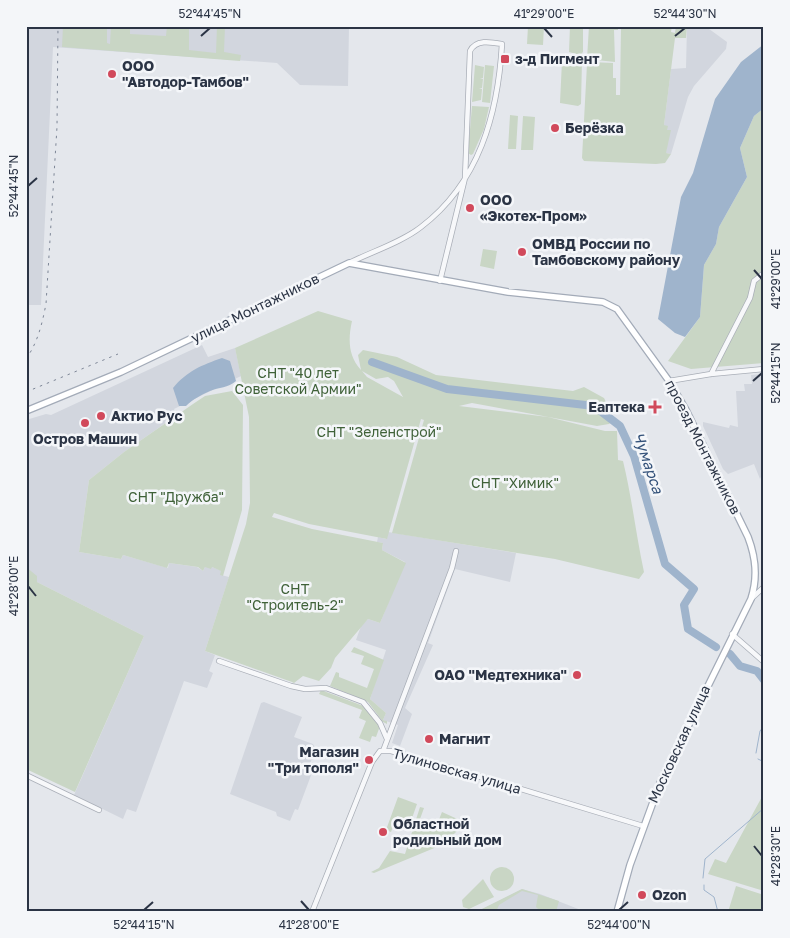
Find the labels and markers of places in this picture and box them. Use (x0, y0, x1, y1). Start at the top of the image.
place label: з-д Пигмент (515, 50, 600, 67)
marker: з-д Пигмент (499, 53, 511, 65)
place label: ООО "Автодор-Тамбов" (122, 57, 249, 90)
marker: ООО "Автодор-Тамбов" (106, 68, 118, 80)
place label: Берёзка (565, 119, 624, 136)
marker: Берёзка (549, 122, 561, 134)
place label: ООО «Экотех-Пром» (480, 191, 587, 224)
marker: ООО «Экотех-Пром» (464, 202, 476, 214)
place label: ОМВД России по Тамбовскому району (532, 235, 681, 268)
marker: ОМВД России по Тамбовскому району (516, 246, 528, 258)
place label: Еаптека (588, 398, 645, 415)
marker: Еаптека (649, 401, 661, 413)
place label: Актио Рус (111, 407, 183, 424)
marker: Актио Рус (95, 410, 107, 422)
marker: Остров Машин (79, 417, 91, 429)
place label: Остров Машин (33, 430, 137, 447)
place label: ОАО "Медтехника" (434, 666, 567, 683)
marker: ОАО "Медтехника" (571, 669, 583, 681)
place label: Магнит (439, 730, 490, 747)
marker: Магнит (423, 733, 435, 745)
place label: Магазин "Три тополя" (268, 743, 359, 776)
marker: Магазин "Три тополя" (363, 754, 375, 766)
place label: Областной родильный дом (393, 815, 502, 848)
marker: Областной родильный дом (377, 826, 389, 838)
place label: Ozon (652, 886, 687, 903)
marker: Ozon (636, 889, 648, 901)

